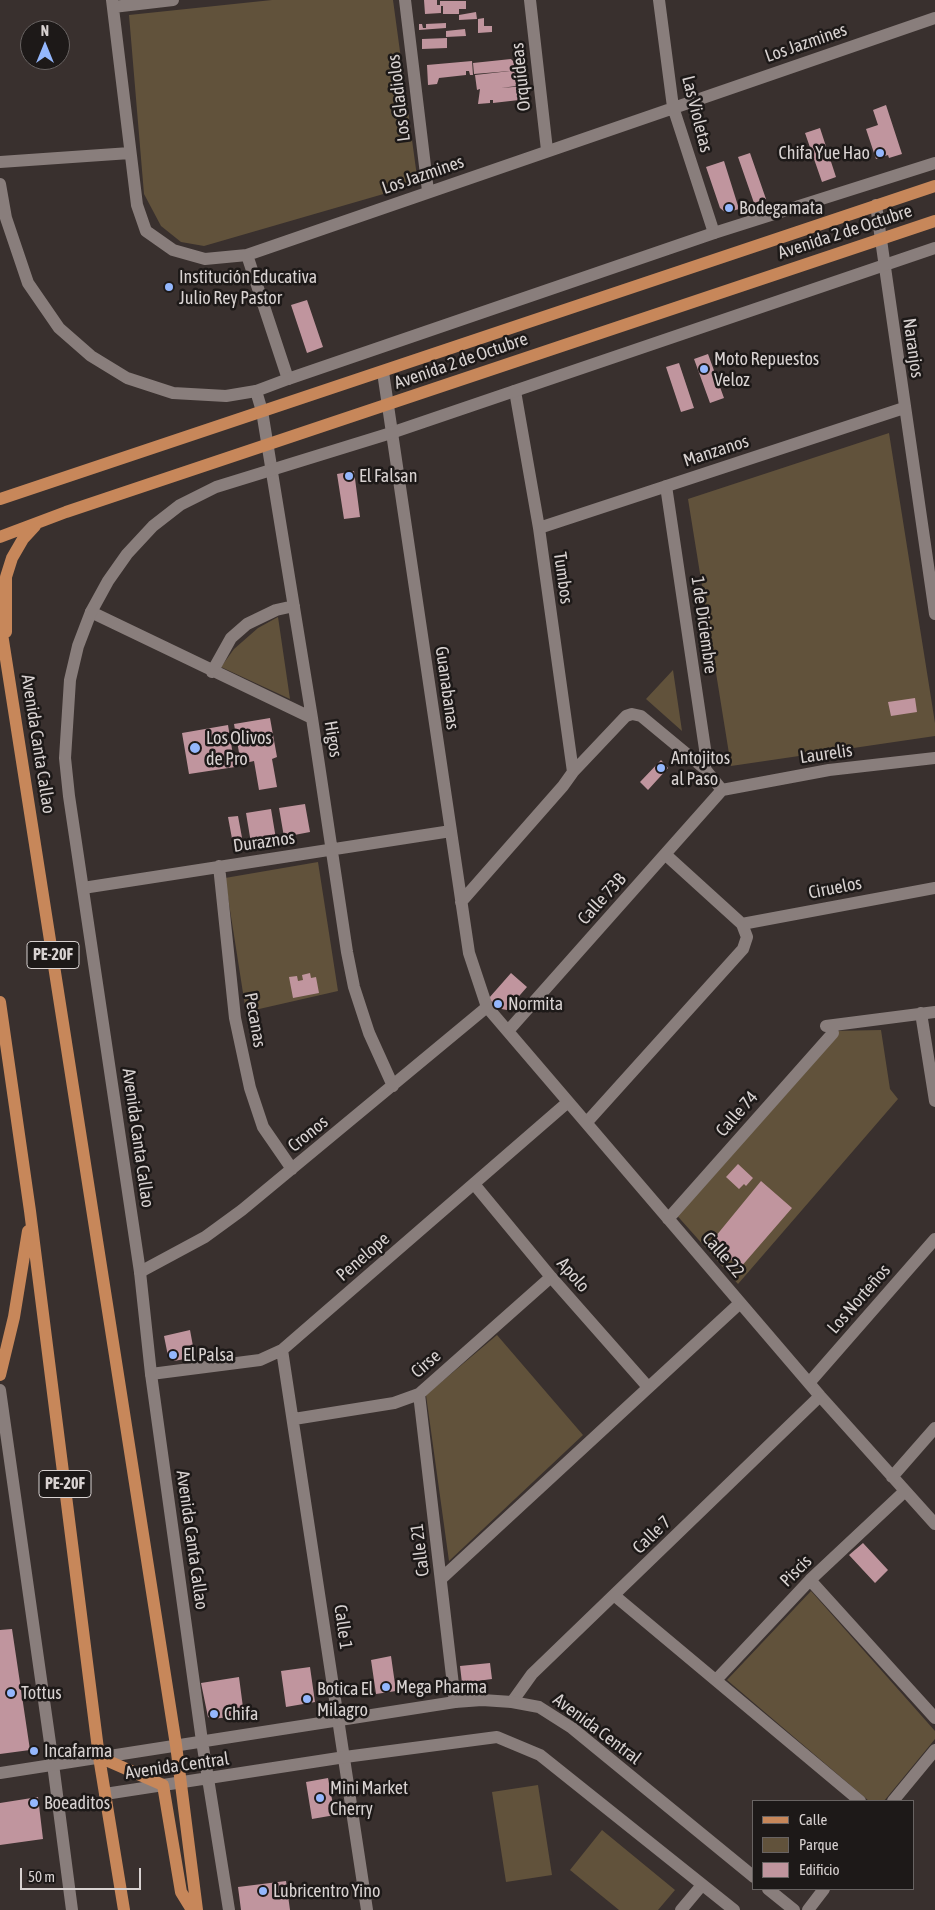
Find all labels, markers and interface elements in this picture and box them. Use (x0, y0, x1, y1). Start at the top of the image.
street label: Los Jazmines (762, 19, 850, 67)
north arrow (20, 20, 70, 70)
text: N (41, 23, 49, 39)
street label: Orquídeas (507, 42, 535, 112)
street label: Los Gladiolos (383, 53, 415, 143)
street label: Las Violetas (677, 73, 717, 155)
place label: Chifa Yue Hao (779, 142, 870, 164)
marker: Chifa Yue Hao (874, 147, 886, 159)
street label: Los Jazmines (379, 151, 467, 199)
place label: Bodegamata (739, 197, 823, 219)
street label: Avenida 2 de Octubre (775, 200, 915, 264)
marker: Bodegamata (723, 202, 735, 214)
place label: Institución Educativa Julio Rey Pastor (179, 266, 317, 308)
marker: Institución Educativa Julio Rey Pastor (163, 281, 175, 293)
street label: Naranjos (898, 317, 928, 379)
street label: Avenida 2 de Octubre (391, 328, 531, 394)
place label: Moto Repuestos Veloz (714, 348, 819, 390)
marker: Moto Repuestos Veloz (698, 363, 710, 375)
street label: Manzanos (681, 430, 751, 472)
place label: El Falsan (359, 465, 417, 487)
marker: El Falsan (343, 470, 355, 482)
street label: Tumbos (549, 551, 577, 605)
street label: 1 de Diciembre (686, 575, 722, 675)
street label: Guanabanas (430, 645, 464, 731)
street label: Avenida Canta Callao (16, 673, 60, 815)
street label: Higos (319, 719, 347, 759)
place label: Los Olivos de Pro (206, 727, 272, 770)
street label: Laurelis (798, 740, 854, 768)
marker: Los Olivos de Pro (188, 741, 202, 755)
place label: Antojitos al Paso (671, 747, 730, 790)
marker: Antojitos al Paso (655, 762, 667, 774)
street label: Duraznos (232, 827, 296, 857)
street label: Calle 73B (573, 869, 631, 929)
street label: Ciruelos (807, 872, 863, 904)
road number: PE-20F (27, 942, 79, 968)
street label: Pecanas (240, 991, 270, 1049)
place label: Normita (508, 993, 563, 1015)
marker: Normita (492, 998, 504, 1010)
street label: Avenida Canta Callao (118, 1067, 158, 1209)
street label: Calle 74 (711, 1087, 763, 1141)
street label: Cronos (284, 1111, 332, 1157)
street label: Penelope (332, 1228, 394, 1286)
street label: Calle 22 (697, 1228, 749, 1282)
street label: Apolo (552, 1253, 594, 1297)
street label: Los Norteños (823, 1260, 895, 1338)
place label: El Palsa (183, 1344, 234, 1366)
street label: Cirse (407, 1345, 445, 1383)
marker: El Palsa (167, 1349, 179, 1361)
street label: Avenida Canta Callao (172, 1469, 212, 1611)
road number: PE-20F (39, 1470, 91, 1498)
street label: Calle 7 (628, 1512, 676, 1558)
street label: Calle 21 (406, 1522, 434, 1578)
street label: Piscis (776, 1551, 816, 1591)
street label: Calle 1 (329, 1603, 357, 1651)
place label: Mega Pharma (396, 1676, 487, 1698)
place label: Botica El Milagro (317, 1678, 373, 1720)
marker: Mega Pharma (380, 1681, 392, 1693)
place label: Tottus (21, 1682, 62, 1704)
marker: Tottus (5, 1687, 17, 1699)
street label: Avenida Central (549, 1689, 645, 1769)
marker: Botica El Milagro (301, 1693, 313, 1705)
place label: Chifa (224, 1703, 258, 1725)
marker: Chifa (208, 1708, 220, 1720)
place label: Incafarma (44, 1740, 112, 1762)
marker: Incafarma (28, 1745, 40, 1757)
street label: Avenida Central (124, 1748, 230, 1784)
place label: Mini Market Cherry (330, 1777, 408, 1820)
place label: Boeaditos (44, 1792, 110, 1814)
marker: Mini Market Cherry (314, 1792, 326, 1804)
marker: Boeaditos (28, 1797, 40, 1809)
legend (752, 1800, 915, 1890)
text: Calle (799, 1811, 827, 1828)
text: Parque (799, 1836, 839, 1853)
scale bar (22, 1858, 144, 1890)
text: Edificio (799, 1861, 840, 1878)
text: 50 m (28, 1868, 55, 1885)
place label: Lubricentro Yino (273, 1880, 380, 1902)
marker: Lubricentro Yino (257, 1885, 269, 1897)

